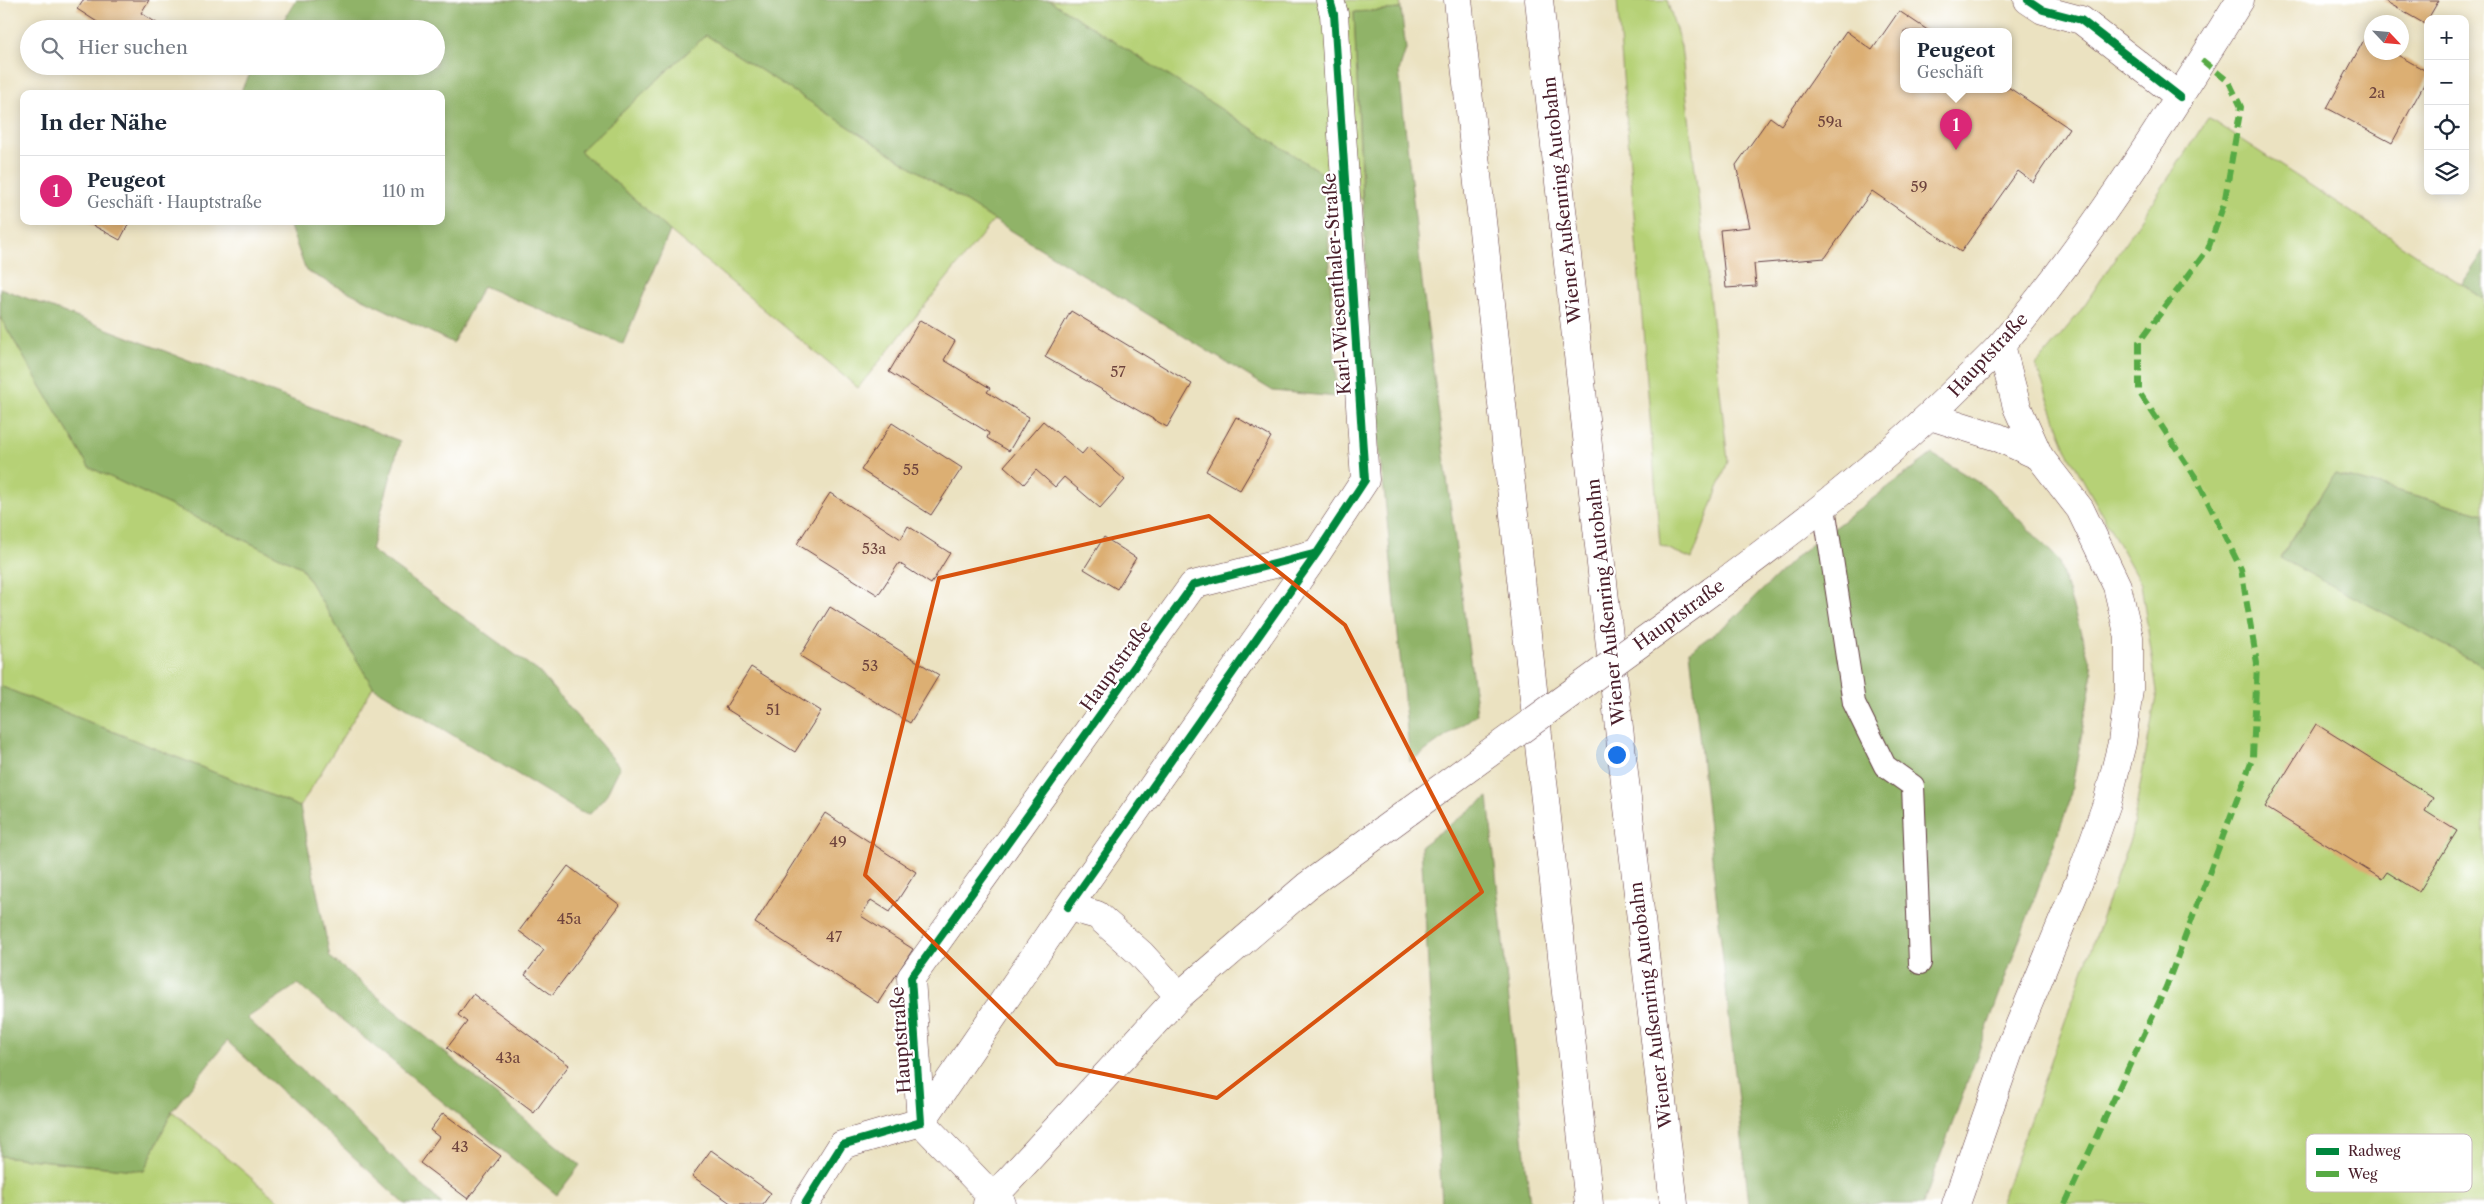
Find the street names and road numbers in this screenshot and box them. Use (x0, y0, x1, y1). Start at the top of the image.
street label: Wiener Außenring Autobahn (1538, 75, 1586, 326)
street label: Karl-Wiesenthaler-Straße (1318, 172, 1356, 396)
street label: Hauptstraße (1943, 308, 2033, 402)
street label: Wiener Außenring Autobahn (1582, 477, 1630, 728)
street label: Hauptstraße (1629, 575, 1729, 655)
street label: Hauptstraße (1076, 616, 1156, 716)
street label: Wiener Außenring Autobahn (1625, 880, 1677, 1131)
street label: Hauptstraße (886, 986, 916, 1094)

